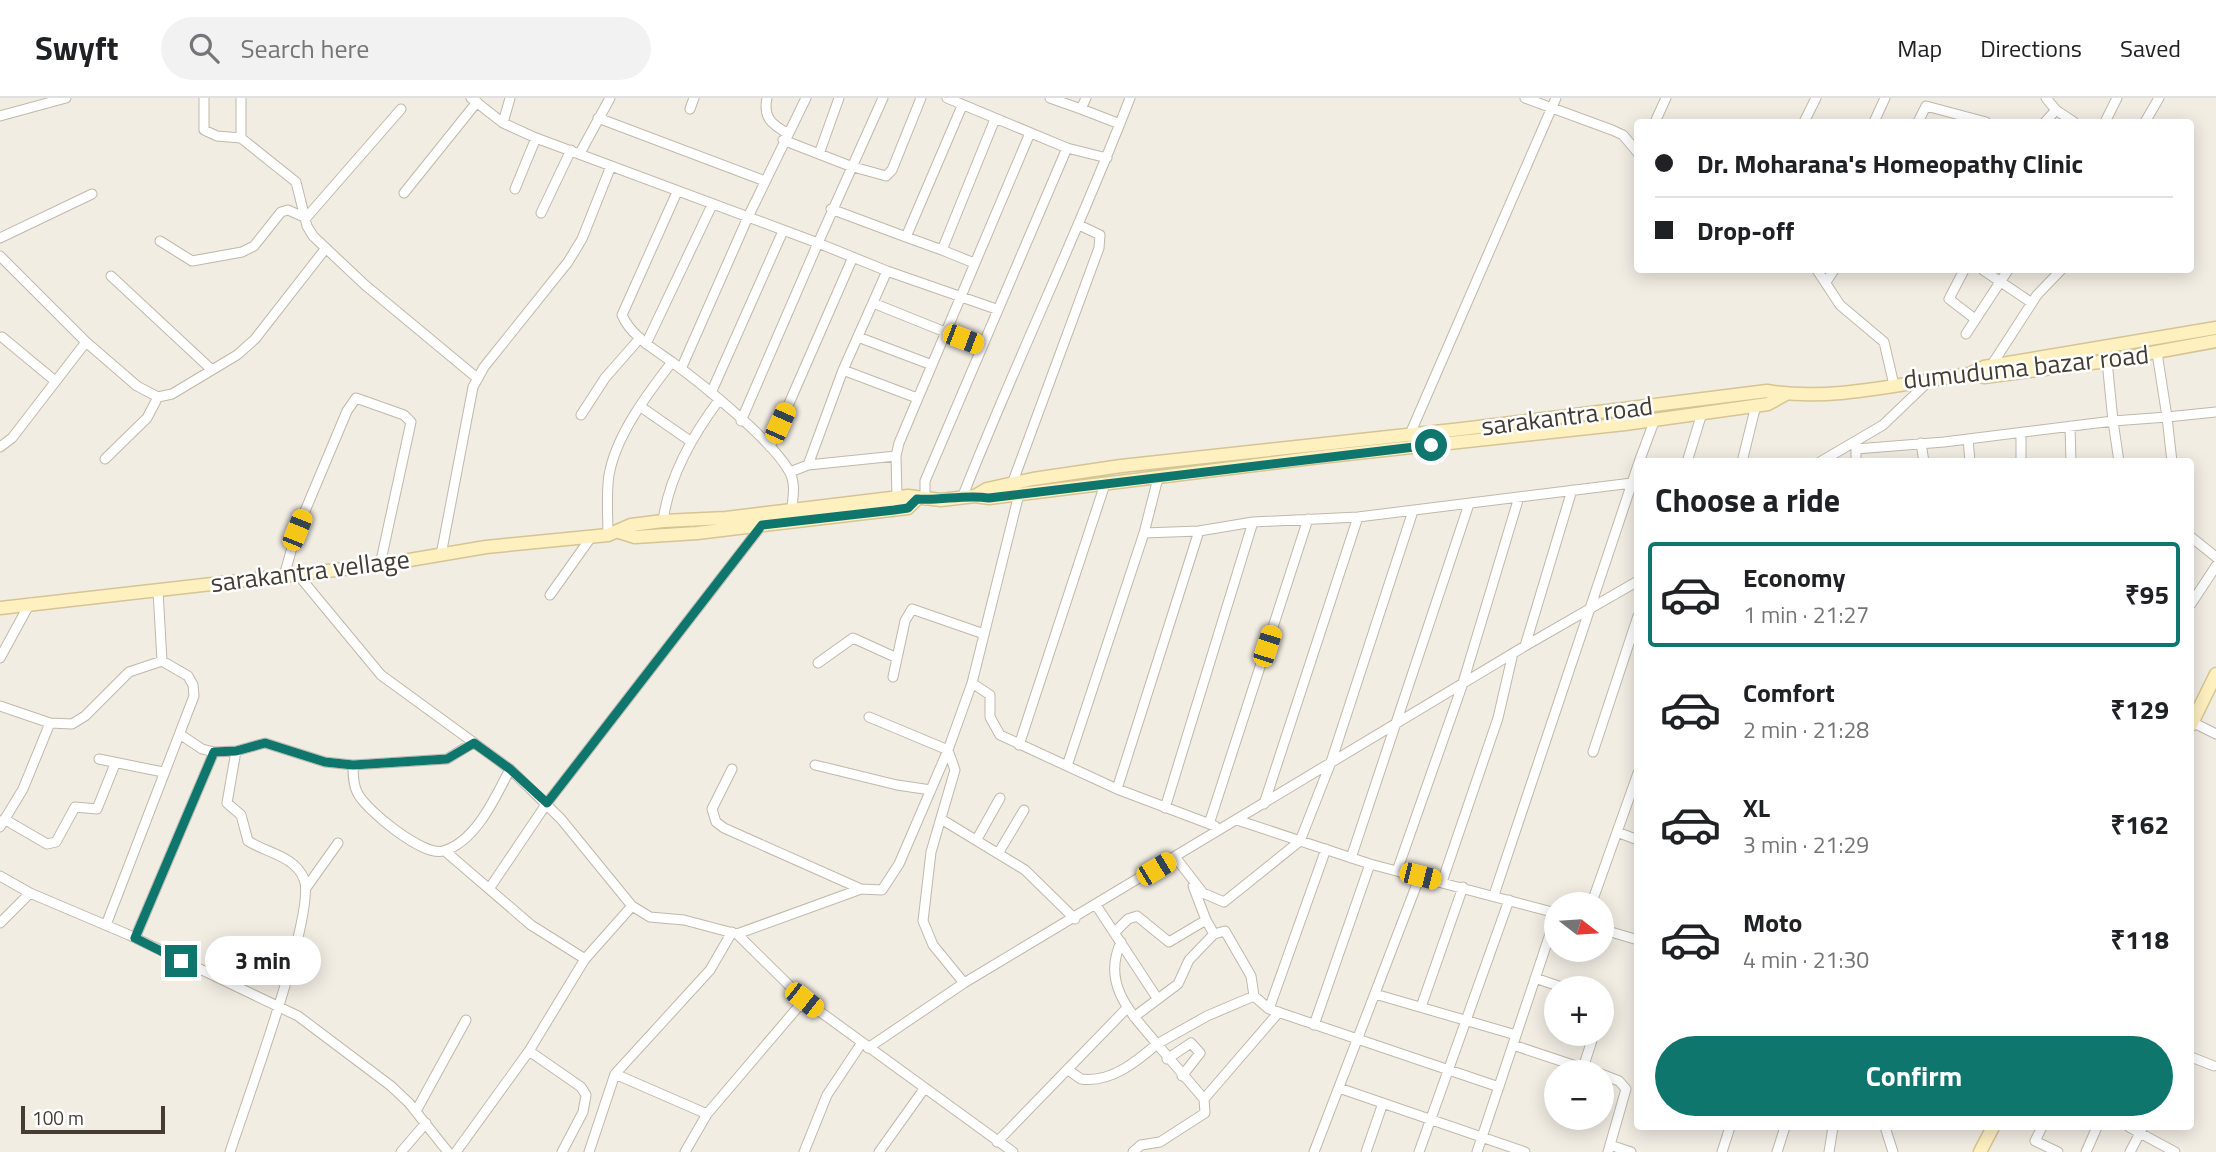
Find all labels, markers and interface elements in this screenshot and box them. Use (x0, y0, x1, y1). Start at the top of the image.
search box (161, 17, 651, 80)
text: Swyft (35, 23, 119, 73)
icon: search (185, 29, 223, 67)
text: Search here (241, 29, 369, 68)
text: Map (1897, 30, 1942, 66)
text: Directions (1980, 30, 2082, 66)
text: Saved (2120, 30, 2181, 66)
text: Dr. Moharana's Homeopathy Clinic (1697, 144, 2083, 183)
text: Drop-off (1697, 211, 1794, 250)
car (940, 322, 987, 356)
street label: dumuduma bazar road (1901, 334, 2151, 399)
street label: sarakantra road (1479, 386, 1655, 445)
car (762, 400, 799, 446)
route start (1415, 429, 1447, 461)
text: Choose a ride (1655, 476, 1840, 524)
car (280, 507, 315, 553)
street label: sarakantra vellage (208, 539, 412, 602)
text: Economy (1743, 558, 1845, 597)
icon: car (1659, 563, 1722, 626)
text: ₹95 (2125, 575, 2169, 614)
text: 1 min · 21:27 (1743, 597, 1869, 632)
car (1251, 623, 1284, 669)
text: Comfort (1743, 673, 1835, 712)
icon: car (1659, 678, 1722, 741)
text: ₹129 (2110, 690, 2169, 729)
text: 2 min · 21:28 (1743, 712, 1869, 747)
text: XL (1743, 788, 1770, 827)
icon: car (1659, 793, 1722, 856)
text: ₹162 (2110, 805, 2169, 844)
text: 3 min · 21:29 (1743, 827, 1869, 862)
car (1133, 849, 1180, 889)
car (1398, 861, 1443, 891)
north arrow (1544, 892, 1614, 962)
map controls (1544, 892, 1614, 1130)
text: Moto (1743, 903, 1802, 942)
icon: car (1659, 908, 1722, 971)
text: ₹118 (2110, 920, 2169, 959)
callout: 3 min (206, 936, 321, 986)
text: 4 min · 21:30 (1743, 942, 1869, 977)
text: 3 min (235, 943, 291, 978)
route end (165, 945, 197, 977)
button: + (1544, 976, 1614, 1046)
car (781, 979, 828, 1021)
button: Confirm (1655, 1036, 2173, 1116)
button: − (1544, 1060, 1614, 1130)
scale bar (21, 1103, 164, 1135)
text: 100 m (32, 1103, 84, 1132)

